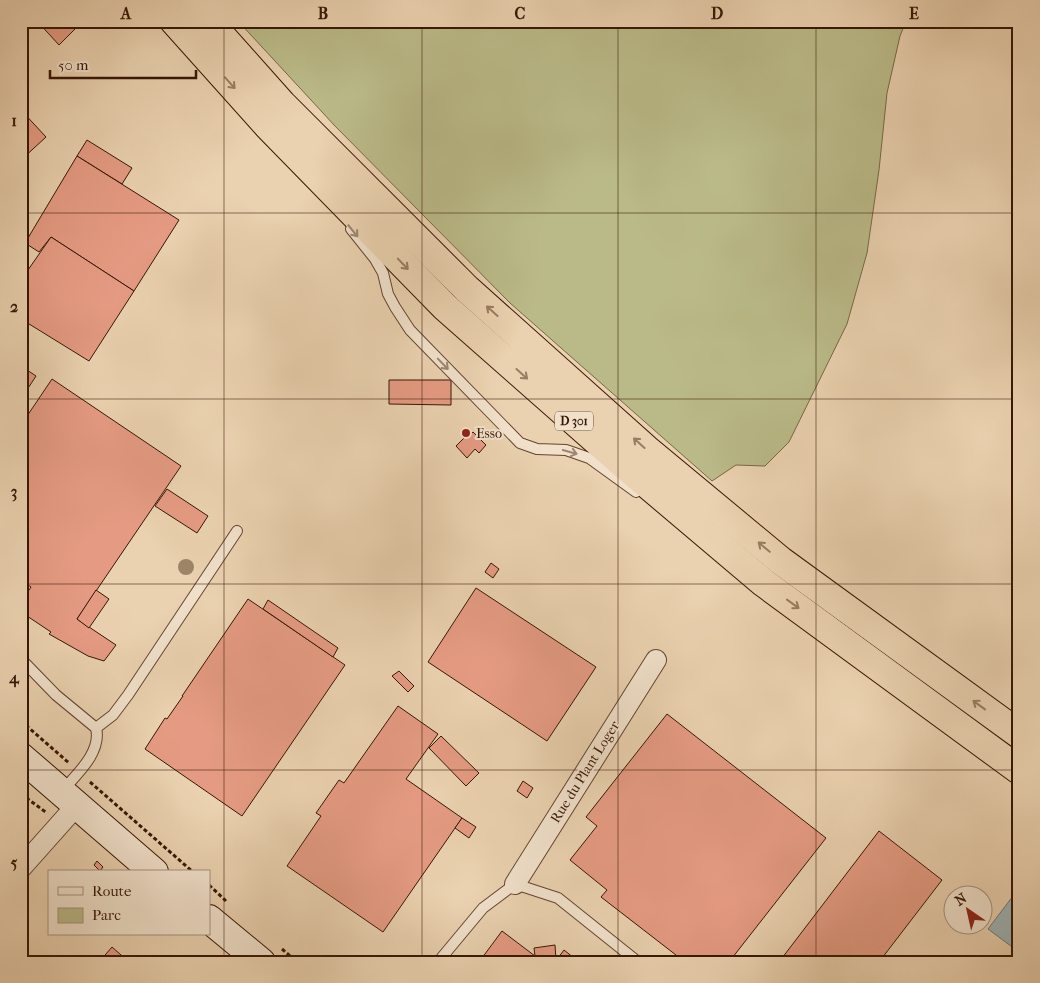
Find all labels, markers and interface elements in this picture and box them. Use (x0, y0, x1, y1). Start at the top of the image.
text: A (120, 4, 132, 23)
text: B (318, 4, 328, 23)
text: C (515, 4, 526, 23)
text: D (711, 4, 723, 23)
text: E (909, 4, 919, 23)
scale bar (50, 48, 196, 80)
text: 50 m (58, 56, 89, 74)
one-way arrow (224, 77, 236, 90)
text: 1 (11, 111, 17, 130)
one-way arrow (348, 225, 359, 238)
one-way arrow (397, 257, 409, 270)
text: 2 (10, 297, 18, 316)
one-way arrow (485, 306, 498, 317)
one-way arrow (437, 358, 449, 370)
one-way arrow (515, 369, 528, 380)
road number: D 301 (555, 412, 593, 431)
place label: Esso (476, 425, 502, 442)
marker: Esso (460, 427, 472, 439)
one-way arrow (632, 437, 645, 449)
one-way arrow (562, 448, 578, 457)
text: 3 (11, 482, 17, 502)
one-way arrow (757, 541, 770, 553)
one-way arrow (786, 599, 800, 609)
text: 4 (8, 668, 20, 688)
one-way arrow (972, 700, 986, 710)
street label: Rue du Plant Loger (547, 718, 623, 826)
text: 5 (11, 853, 18, 872)
legend (48, 870, 210, 936)
text: Route (92, 882, 132, 900)
north arrow (942, 886, 992, 936)
text: N (952, 889, 970, 910)
text: Parc (92, 906, 121, 924)

